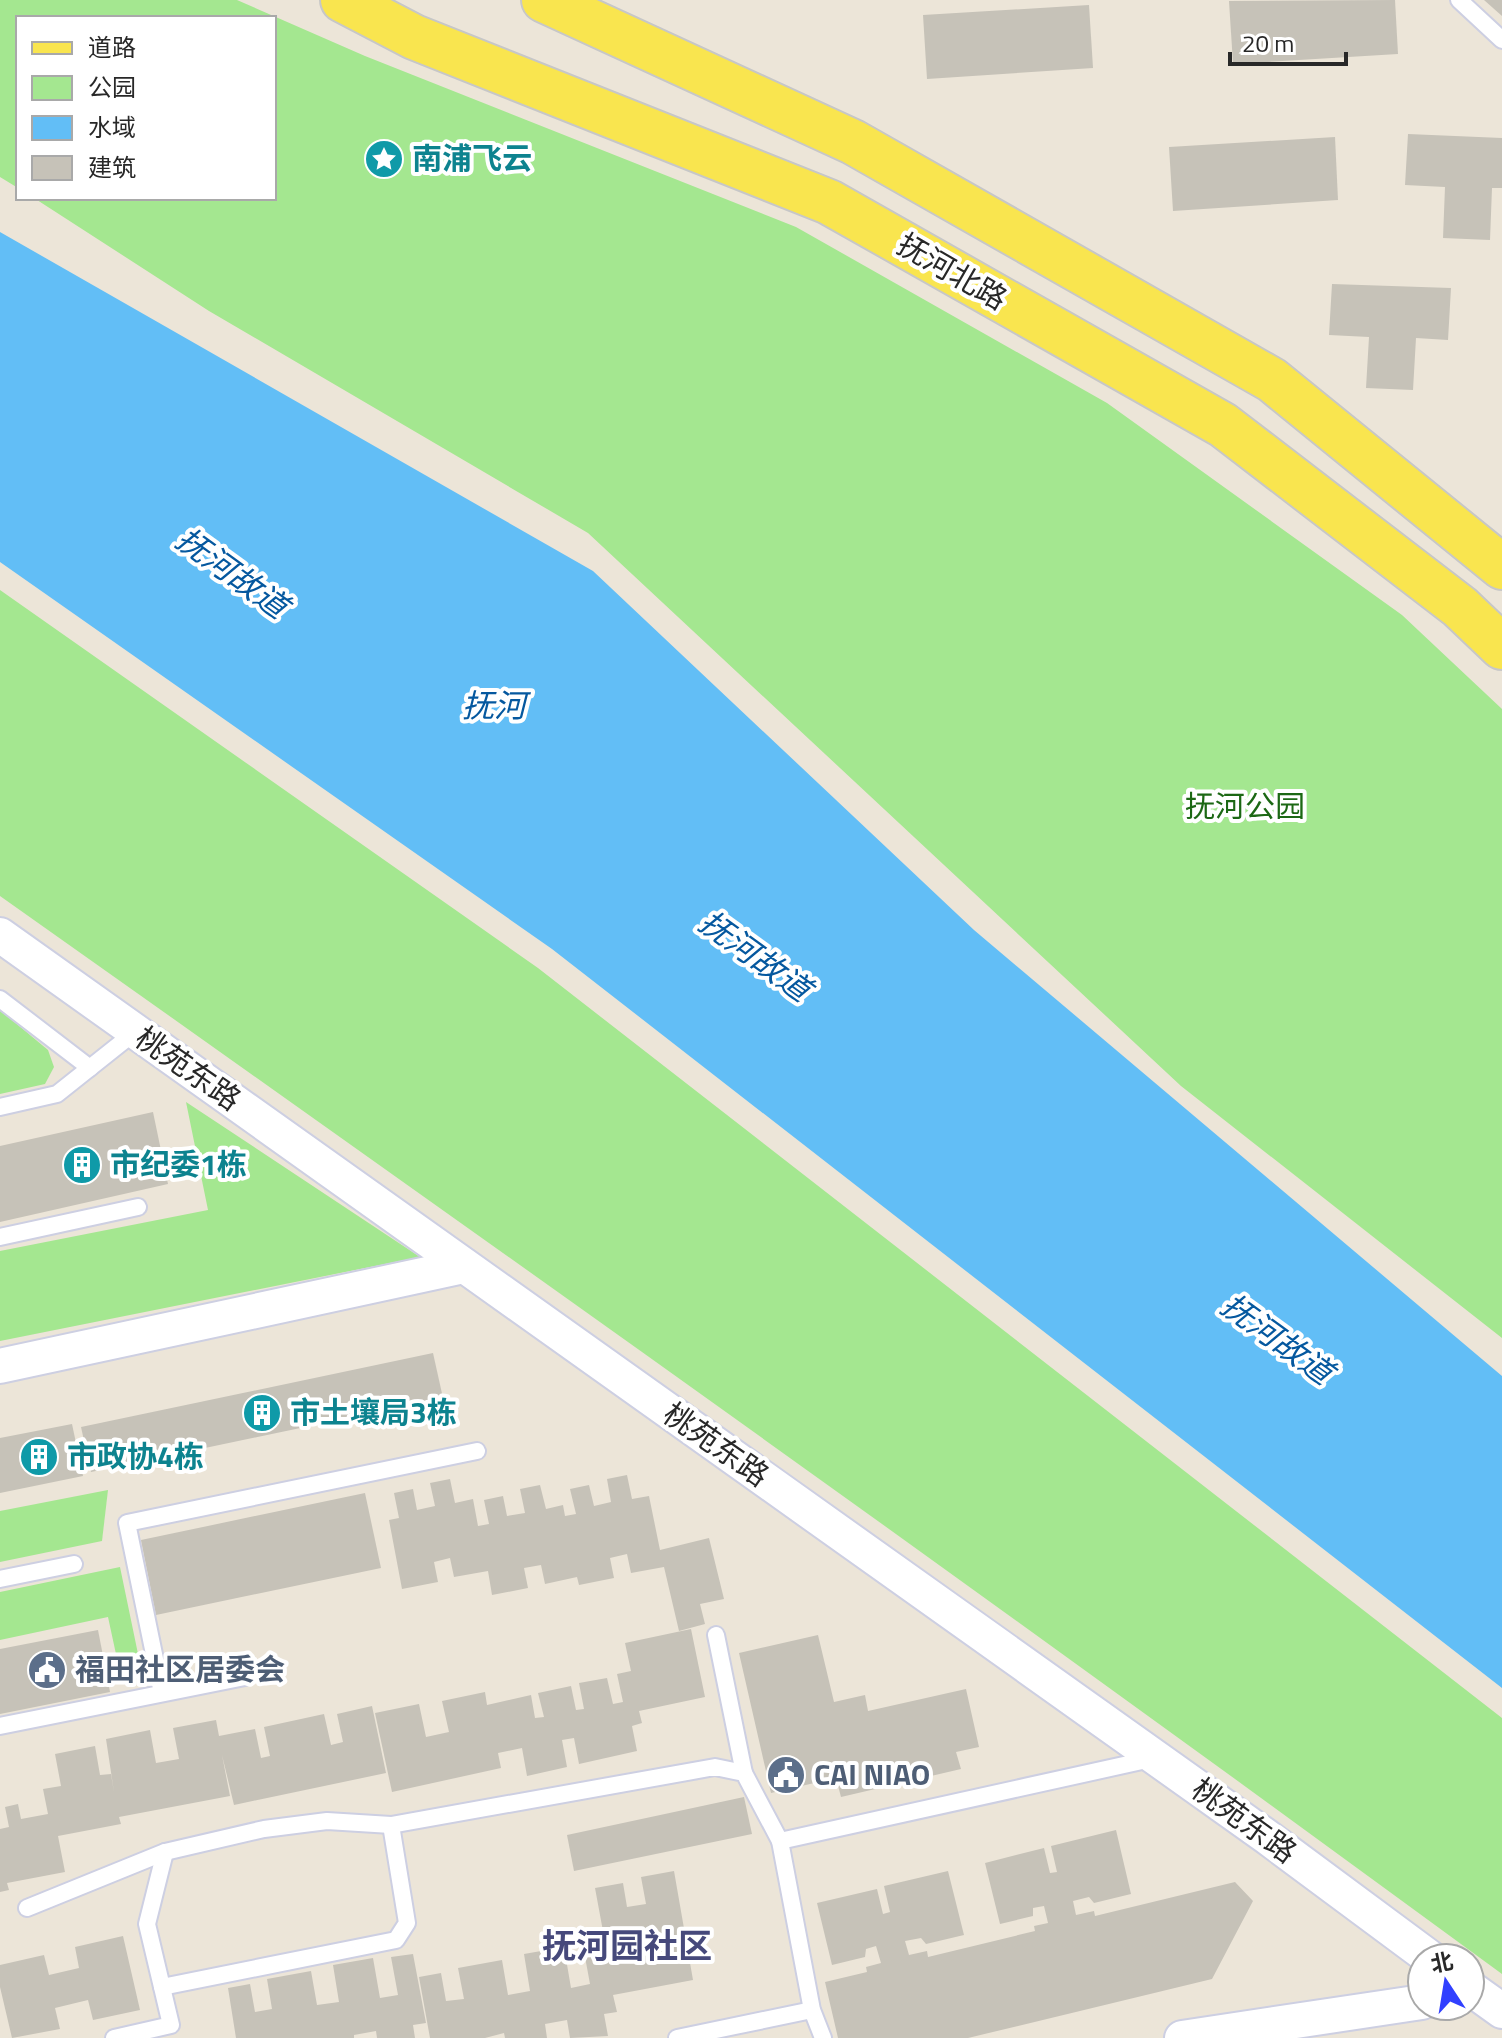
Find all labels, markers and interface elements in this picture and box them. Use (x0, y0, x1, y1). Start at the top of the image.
legend (16, 16, 276, 200)
scale bar (1230, 16, 1346, 66)
text: 20 m (1242, 25, 1294, 61)
text: 道路 (88, 29, 136, 65)
text: 公园 (88, 69, 136, 105)
text: 水域 (88, 109, 136, 145)
place label: 南浦飞云 (412, 135, 532, 181)
place icon: 南浦飞云 (363, 138, 405, 180)
text: 建筑 (88, 149, 136, 185)
street label: 抚河北路 (889, 221, 1016, 321)
water label: 抚河故道 (167, 515, 302, 632)
water label: 抚河 (462, 681, 532, 729)
park label: 抚河公园 (1185, 783, 1305, 829)
water label: 抚河故道 (690, 898, 825, 1015)
street label: 桃苑东路 (126, 1015, 251, 1121)
place label: 市纪委1栋 (110, 1141, 247, 1187)
building icon: 市纪委1栋 (61, 1144, 103, 1186)
water label: 抚河故道 (1212, 1281, 1347, 1398)
place label: 市土壤局3栋 (290, 1389, 457, 1435)
street label: 桃苑东路 (654, 1391, 779, 1497)
building icon: 市土壤局3栋 (241, 1392, 283, 1434)
place label: 市政协4栋 (67, 1433, 204, 1479)
building icon: 市政协4栋 (18, 1436, 60, 1478)
place label: 福田社区居委会 (75, 1646, 285, 1692)
public building icon: 福田社区居委会 (26, 1649, 68, 1691)
place label: CAI NIAO (814, 1751, 930, 1797)
public building icon: CAI NIAO (765, 1754, 807, 1796)
street label: 桃苑东路 (1183, 1766, 1307, 1874)
district label: 抚河园社区 (542, 1919, 712, 1971)
north arrow (1406, 1942, 1486, 2022)
text: 北 (1428, 1944, 1456, 1981)

